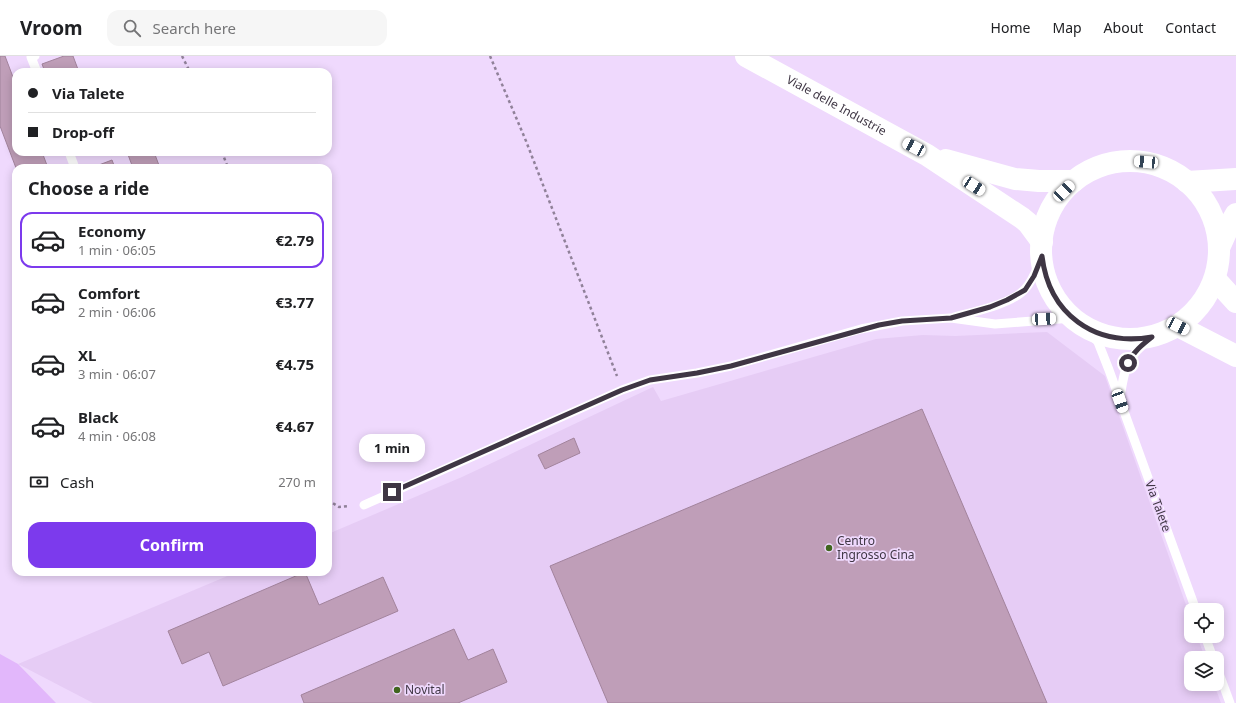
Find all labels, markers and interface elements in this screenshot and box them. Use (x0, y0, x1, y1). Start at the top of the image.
search box (107, 10, 387, 46)
text: Vroom (20, 15, 83, 41)
icon: search (121, 17, 143, 39)
text: Search here (153, 18, 236, 38)
text: Home (991, 18, 1030, 37)
text: Map (1052, 18, 1082, 37)
text: About (1104, 18, 1143, 37)
text: Contact (1165, 18, 1216, 37)
street label: Viale delle Industrie (784, 71, 890, 139)
text: Via Talete (52, 83, 124, 103)
text: Drop-off (52, 122, 114, 142)
car (901, 136, 927, 158)
car (1134, 155, 1158, 169)
car (961, 174, 987, 198)
text: Choose a ride (28, 176, 149, 200)
car (1051, 178, 1077, 204)
text: Economy (78, 221, 146, 241)
icon: car (30, 222, 66, 258)
text: €2.79 (275, 230, 314, 250)
text: 1 min · 06:05 (78, 241, 156, 259)
text: Comfort (78, 283, 140, 303)
icon: car (30, 284, 66, 320)
text: €3.77 (275, 292, 314, 312)
text: 2 min · 06:06 (78, 303, 156, 321)
car (1032, 312, 1056, 326)
car (1165, 315, 1191, 337)
text: XL (78, 345, 96, 365)
icon: car (30, 346, 66, 382)
text: €4.75 (275, 354, 314, 374)
route start (1119, 354, 1137, 372)
text: 3 min · 06:07 (78, 365, 156, 383)
car (1110, 388, 1130, 414)
text: Black (78, 407, 118, 427)
icon: car (30, 408, 66, 444)
text: €4.67 (275, 416, 314, 436)
text: 4 min · 06:08 (78, 427, 156, 445)
callout: 1 min (359, 434, 425, 462)
text: 1 min (374, 439, 410, 457)
icon: cash (28, 471, 50, 493)
text: Cash (60, 472, 94, 492)
text: 270 m (278, 473, 316, 491)
street label: Via Talete (1141, 478, 1176, 534)
route end (383, 483, 401, 501)
button: Confirm (28, 522, 316, 568)
place label: Centro Ingrosso Cina (837, 532, 915, 563)
marker: Centro Ingrosso Cina (824, 543, 834, 553)
map controls (1184, 603, 1224, 691)
button: locate (1184, 603, 1224, 643)
button: layers (1184, 651, 1224, 691)
place label: Novital (405, 681, 445, 698)
marker: Novital (392, 685, 402, 695)

